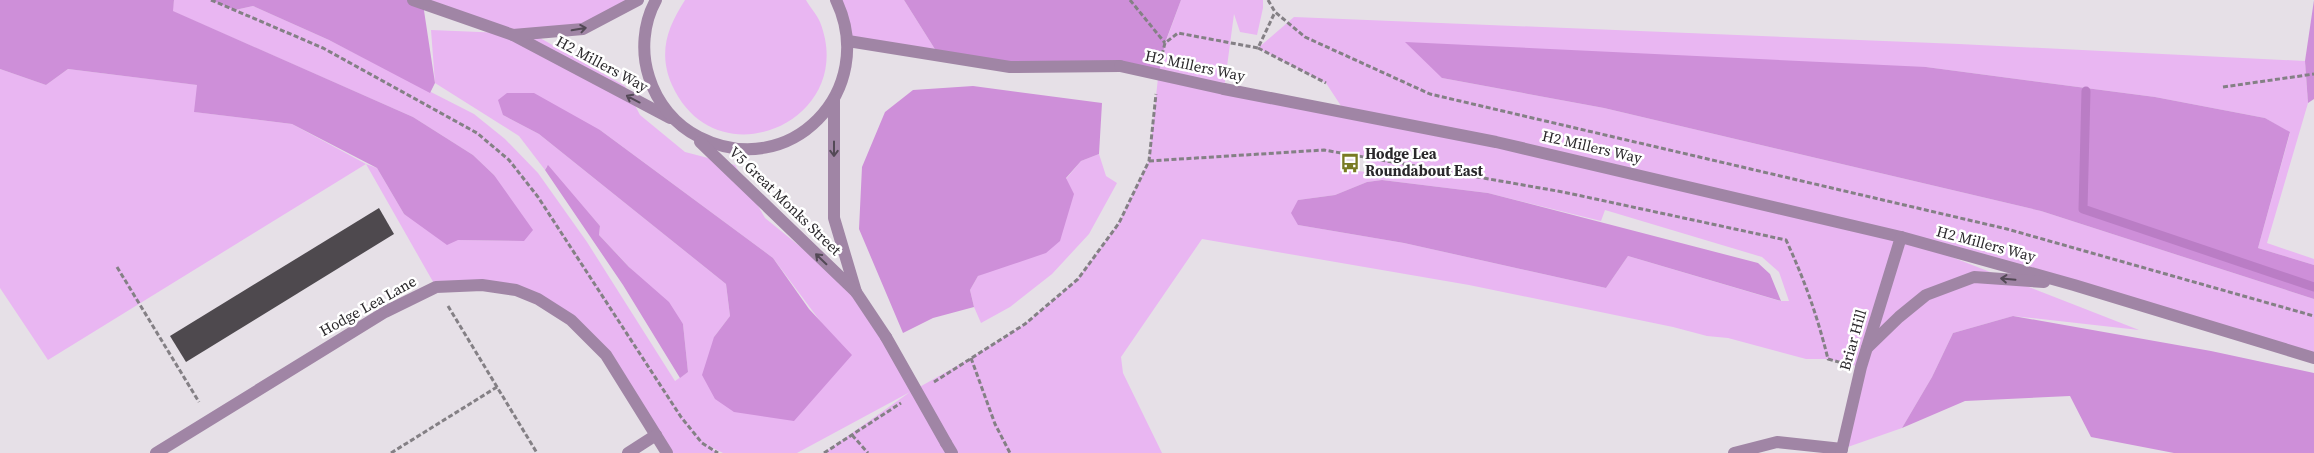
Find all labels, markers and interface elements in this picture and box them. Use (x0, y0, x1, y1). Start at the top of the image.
one-way arrow (570, 23, 586, 33)
street label: H2 Millers Way (552, 30, 652, 97)
street label: H2 Millers Way (1143, 45, 1247, 86)
one-way arrow (626, 94, 641, 103)
street label: H2 Millers Way (1540, 125, 1644, 168)
one-way arrow (829, 140, 839, 157)
street label: V5 Great Monks Street (725, 142, 846, 260)
place label: Hodge Lea Roundabout East (1365, 143, 1484, 181)
bus stop icon: Hodge Lea Roundabout East (1339, 152, 1361, 174)
street label: H2 Millers Way (1934, 220, 2038, 267)
one-way arrow (815, 252, 827, 265)
street label: Hodge Lea Lane (316, 270, 420, 341)
one-way arrow (2000, 275, 2016, 284)
street label: Briar Hill (1834, 306, 1871, 373)

